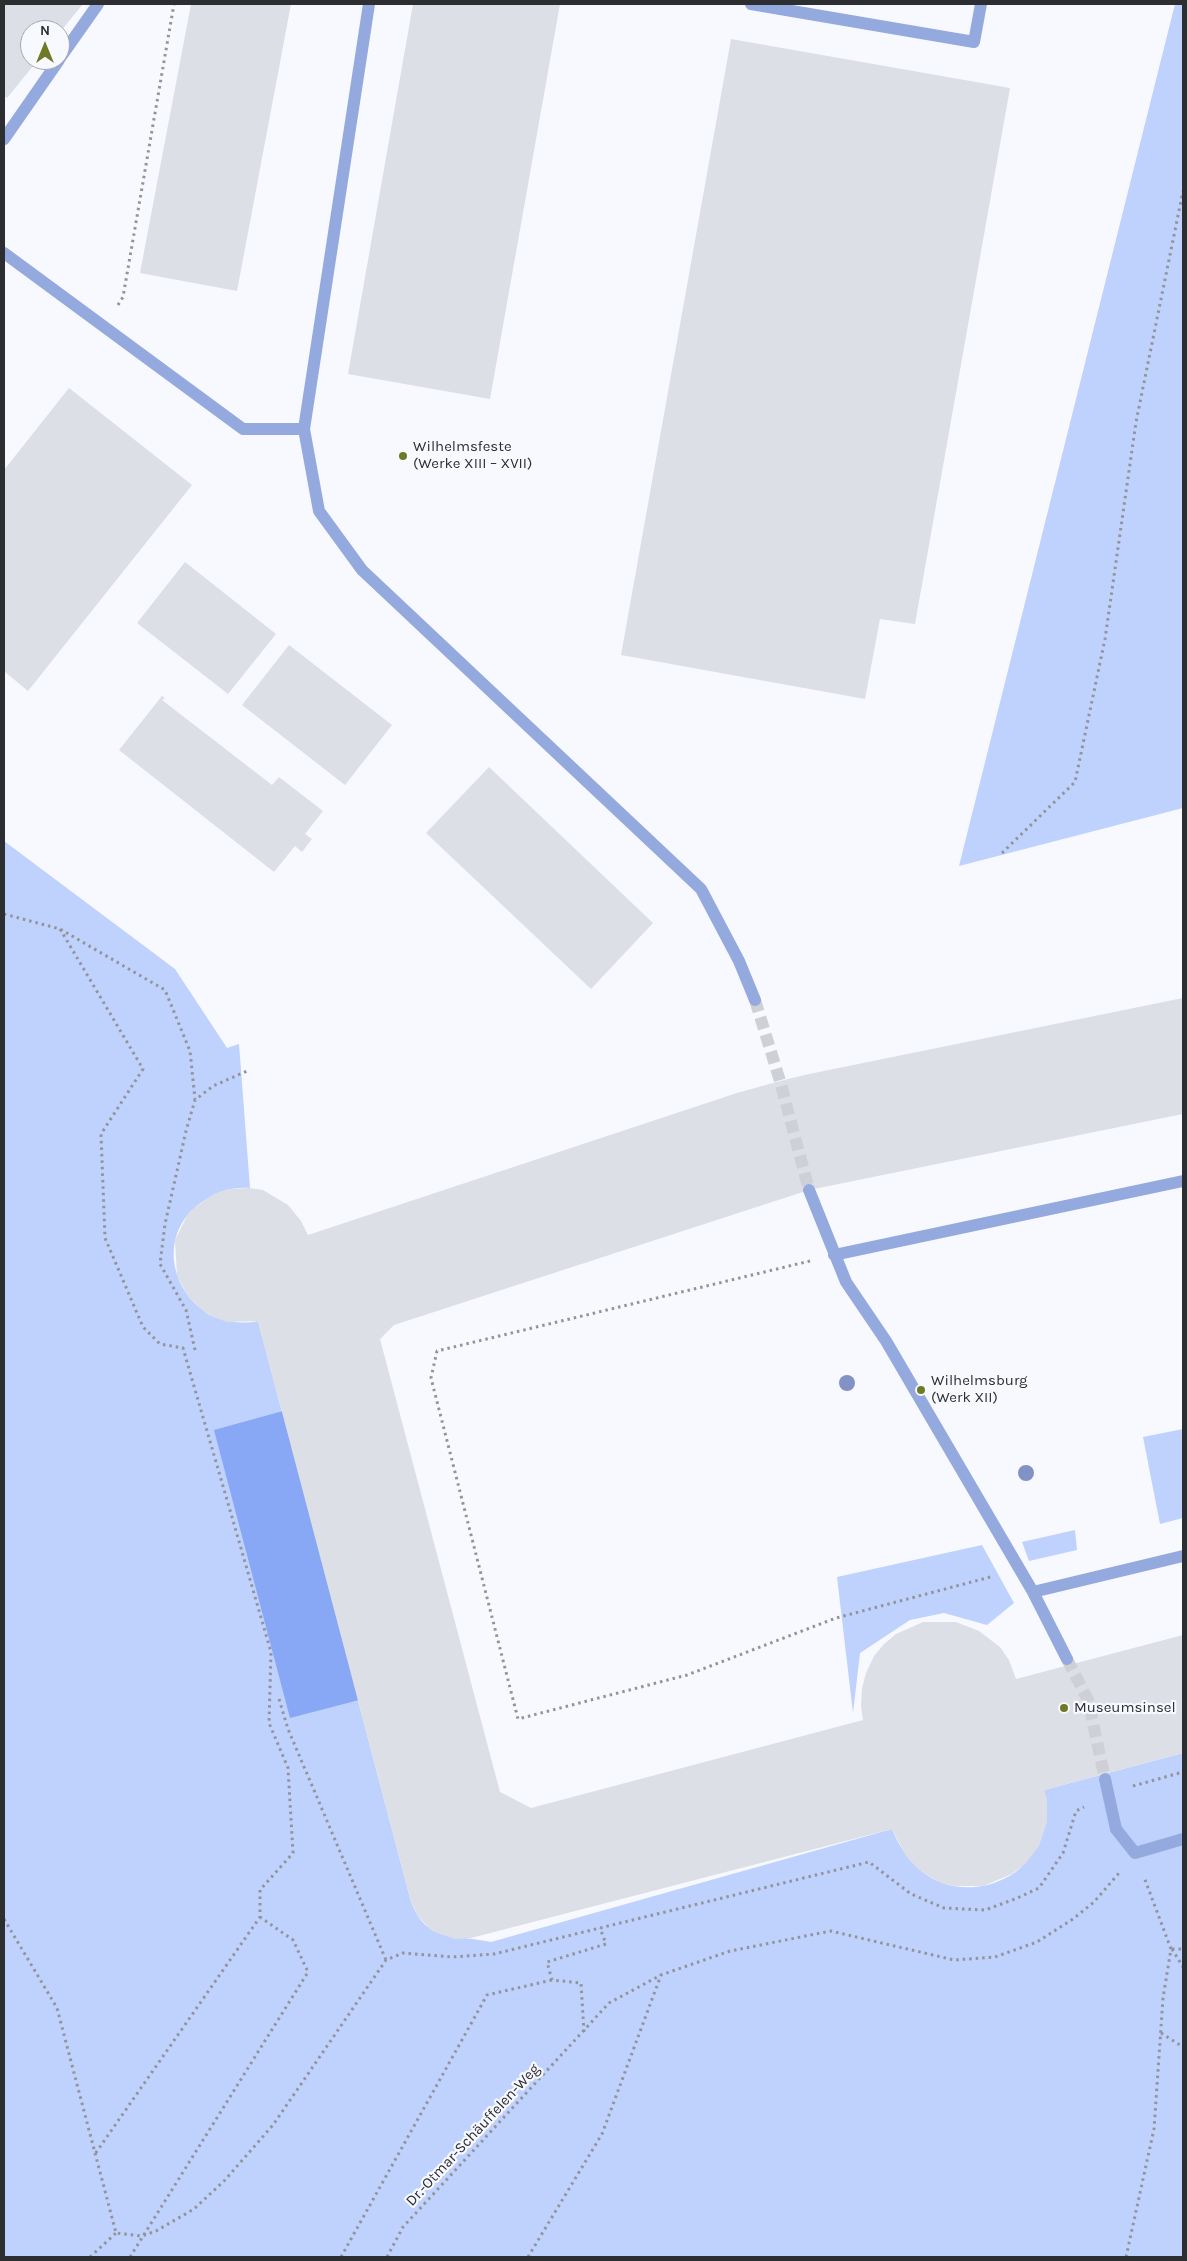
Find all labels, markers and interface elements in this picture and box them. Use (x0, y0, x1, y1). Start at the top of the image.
north arrow (20, 20, 70, 70)
text: N (40, 22, 50, 39)
place label: Wilhelmsfeste (Werke XIII – XVII) (413, 438, 532, 473)
marker: Wilhelmsfeste (Werke XIII – XVII) (397, 450, 409, 462)
place label: Wilhelmsburg (Werk XII) (931, 1372, 1028, 1407)
marker: Wilhelmsburg (Werk XII) (915, 1384, 927, 1396)
place label: Museumsinsel (1074, 1699, 1176, 1717)
marker: Museumsinsel (1058, 1702, 1070, 1714)
street label: Dr.-Otmar-Schäuffelen-Weg (402, 2060, 544, 2210)

